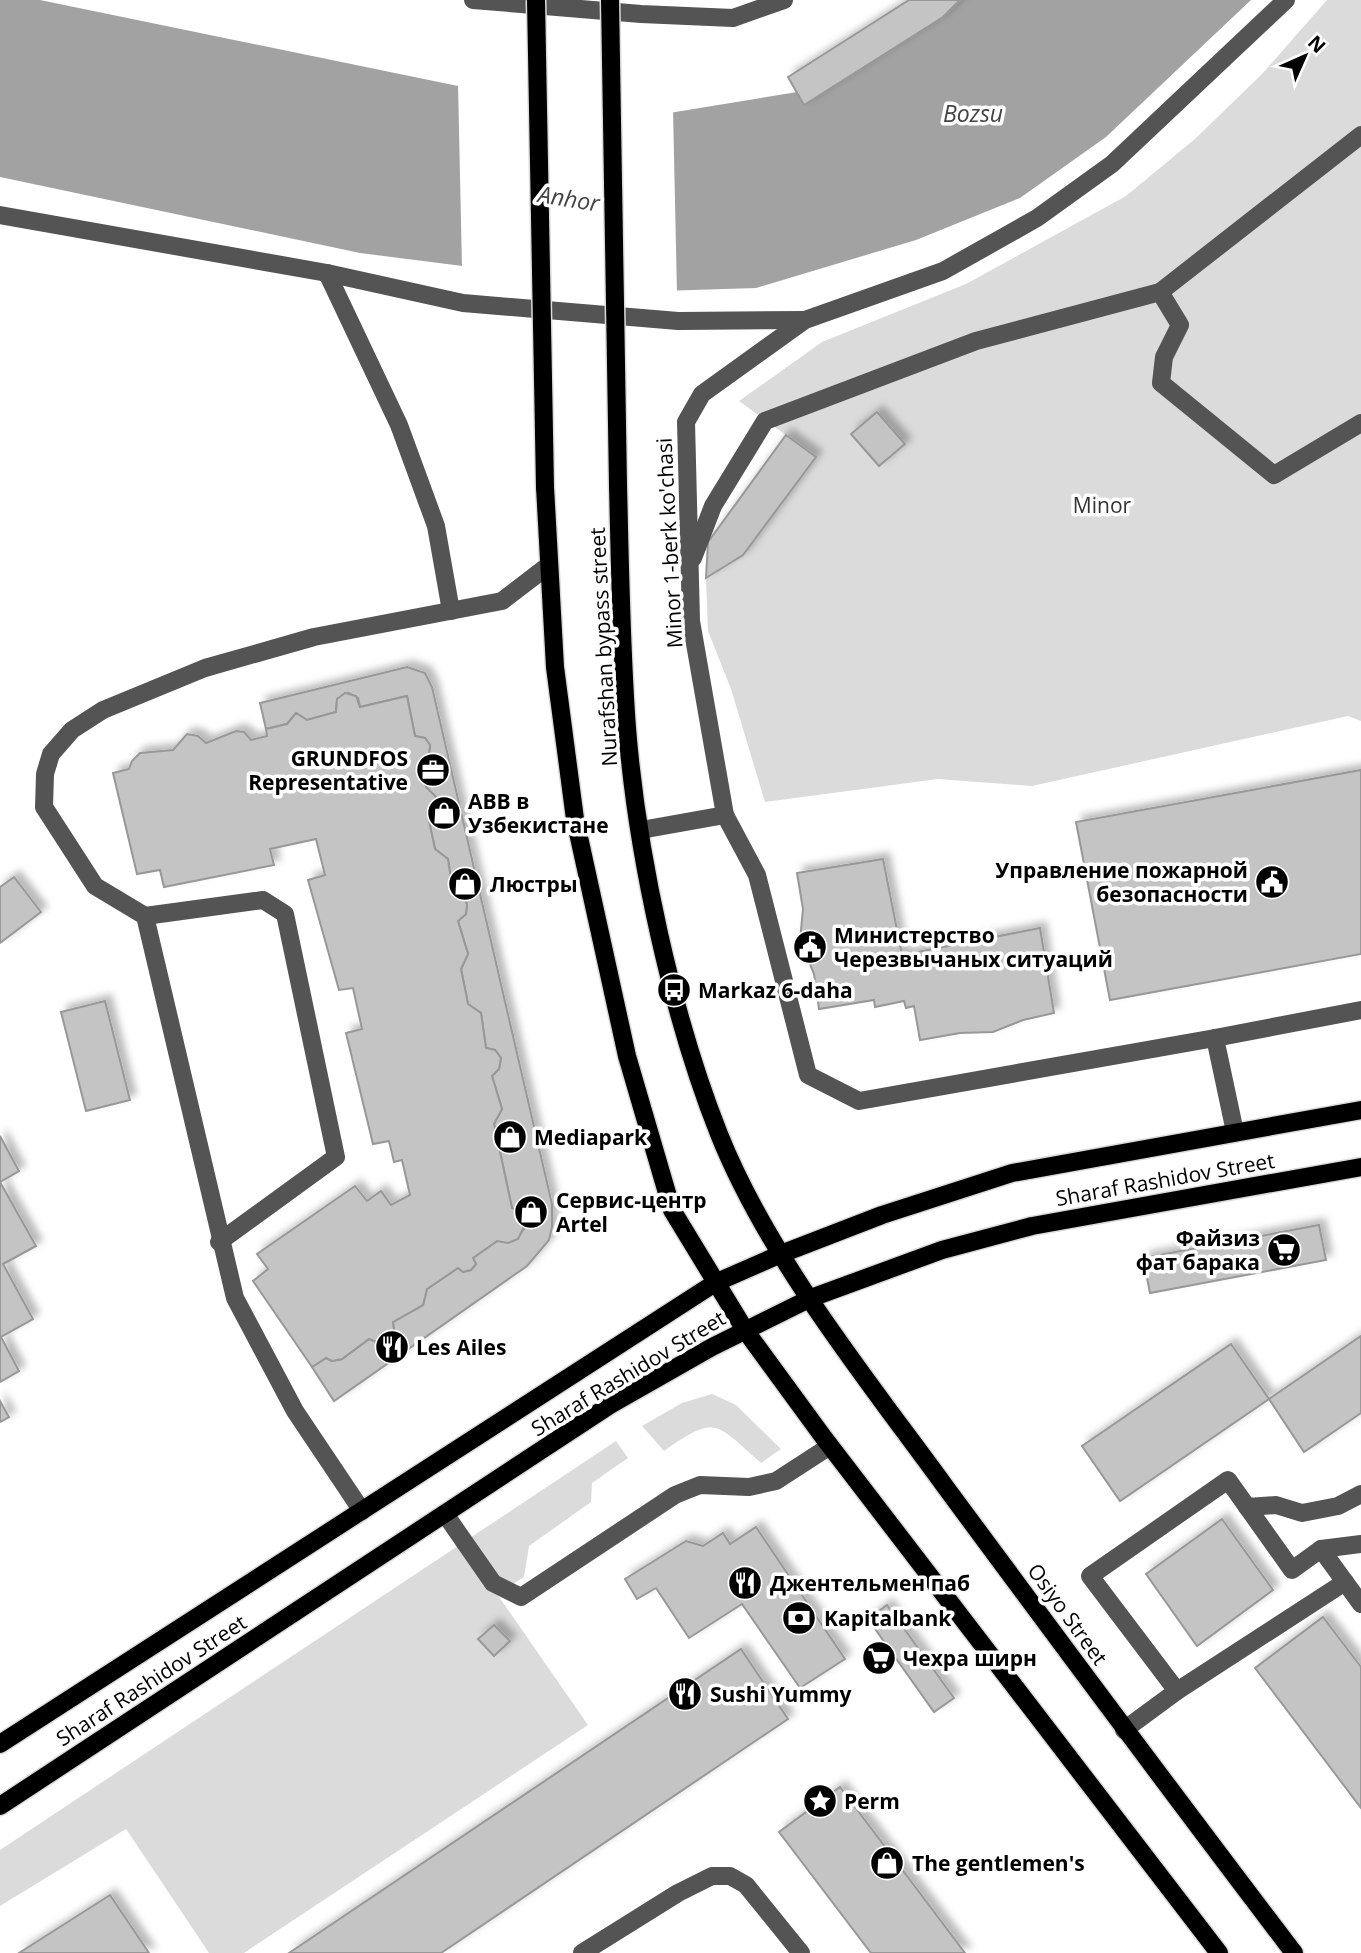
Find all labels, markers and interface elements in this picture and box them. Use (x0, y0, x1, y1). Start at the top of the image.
north arrow (1270, 21, 1340, 91)
text: N (1302, 29, 1332, 59)
water label: Bozsu (943, 97, 1003, 129)
water label: Anhor (534, 177, 603, 219)
street label: Minor 1-berk ko'chasi (650, 437, 688, 649)
park label: Minor (1073, 491, 1132, 519)
street label: Nurafshan bypass street (583, 527, 623, 767)
place label: GRUNDFOS Representative (248, 744, 408, 796)
office icon: GRUNDFOS Representative (414, 751, 452, 789)
place label: ABB в Узбекистане (468, 787, 609, 839)
shop icon: ABB в Узбекистане (425, 794, 463, 832)
place label: Управление пожарной безопасности (995, 856, 1248, 908)
public building icon: Управление пожарной безопасности (1253, 863, 1291, 901)
shop icon: Люстры (446, 865, 484, 903)
place label: Люстры (490, 870, 578, 898)
place label: Министерство Черезвычаных ситуаций (834, 921, 1113, 973)
public building icon: Министерство Черезвычаных ситуаций (791, 928, 829, 966)
bus stop icon: Markaz 6-daha (655, 971, 693, 1009)
place label: Markaz 6-daha (698, 976, 853, 1004)
shop icon: Mediapark (491, 1118, 529, 1156)
place label: Mediapark (534, 1123, 648, 1151)
street label: Sharaf Rashidov Street (1053, 1146, 1277, 1212)
place label: Сервис-центр Artel (556, 1186, 707, 1238)
shop icon: Сервис-центр Artel (512, 1193, 550, 1231)
place label: Файзиз фат барака (1136, 1224, 1260, 1276)
supermarket icon: Файзиз фат барака (1265, 1231, 1303, 1269)
street label: Sharaf Rashidov Street (526, 1304, 730, 1442)
restaurant icon: Les Ailes (373, 1328, 411, 1366)
place label: Les Ailes (416, 1333, 506, 1361)
street label: Osiyo Street (1022, 1558, 1114, 1670)
restaurant icon: Джентельмен паб (726, 1564, 764, 1602)
place label: Джентельмен паб (770, 1569, 970, 1597)
bank icon: Kapitalbank (780, 1599, 818, 1637)
place label: Kapitalbank (824, 1604, 952, 1632)
street label: Sharaf Rashidov Street (50, 1608, 252, 1752)
supermarket icon: Чехра ширн (860, 1639, 898, 1677)
place label: Чехра ширн (903, 1644, 1037, 1672)
restaurant icon: Sushi Yummy (666, 1675, 704, 1713)
place label: Sushi Yummy (710, 1680, 852, 1708)
place icon: Perm (801, 1782, 839, 1820)
place label: Perm (844, 1787, 900, 1815)
shop icon: The gentlemen's (868, 1844, 906, 1882)
place label: The gentlemen's (912, 1849, 1085, 1877)

